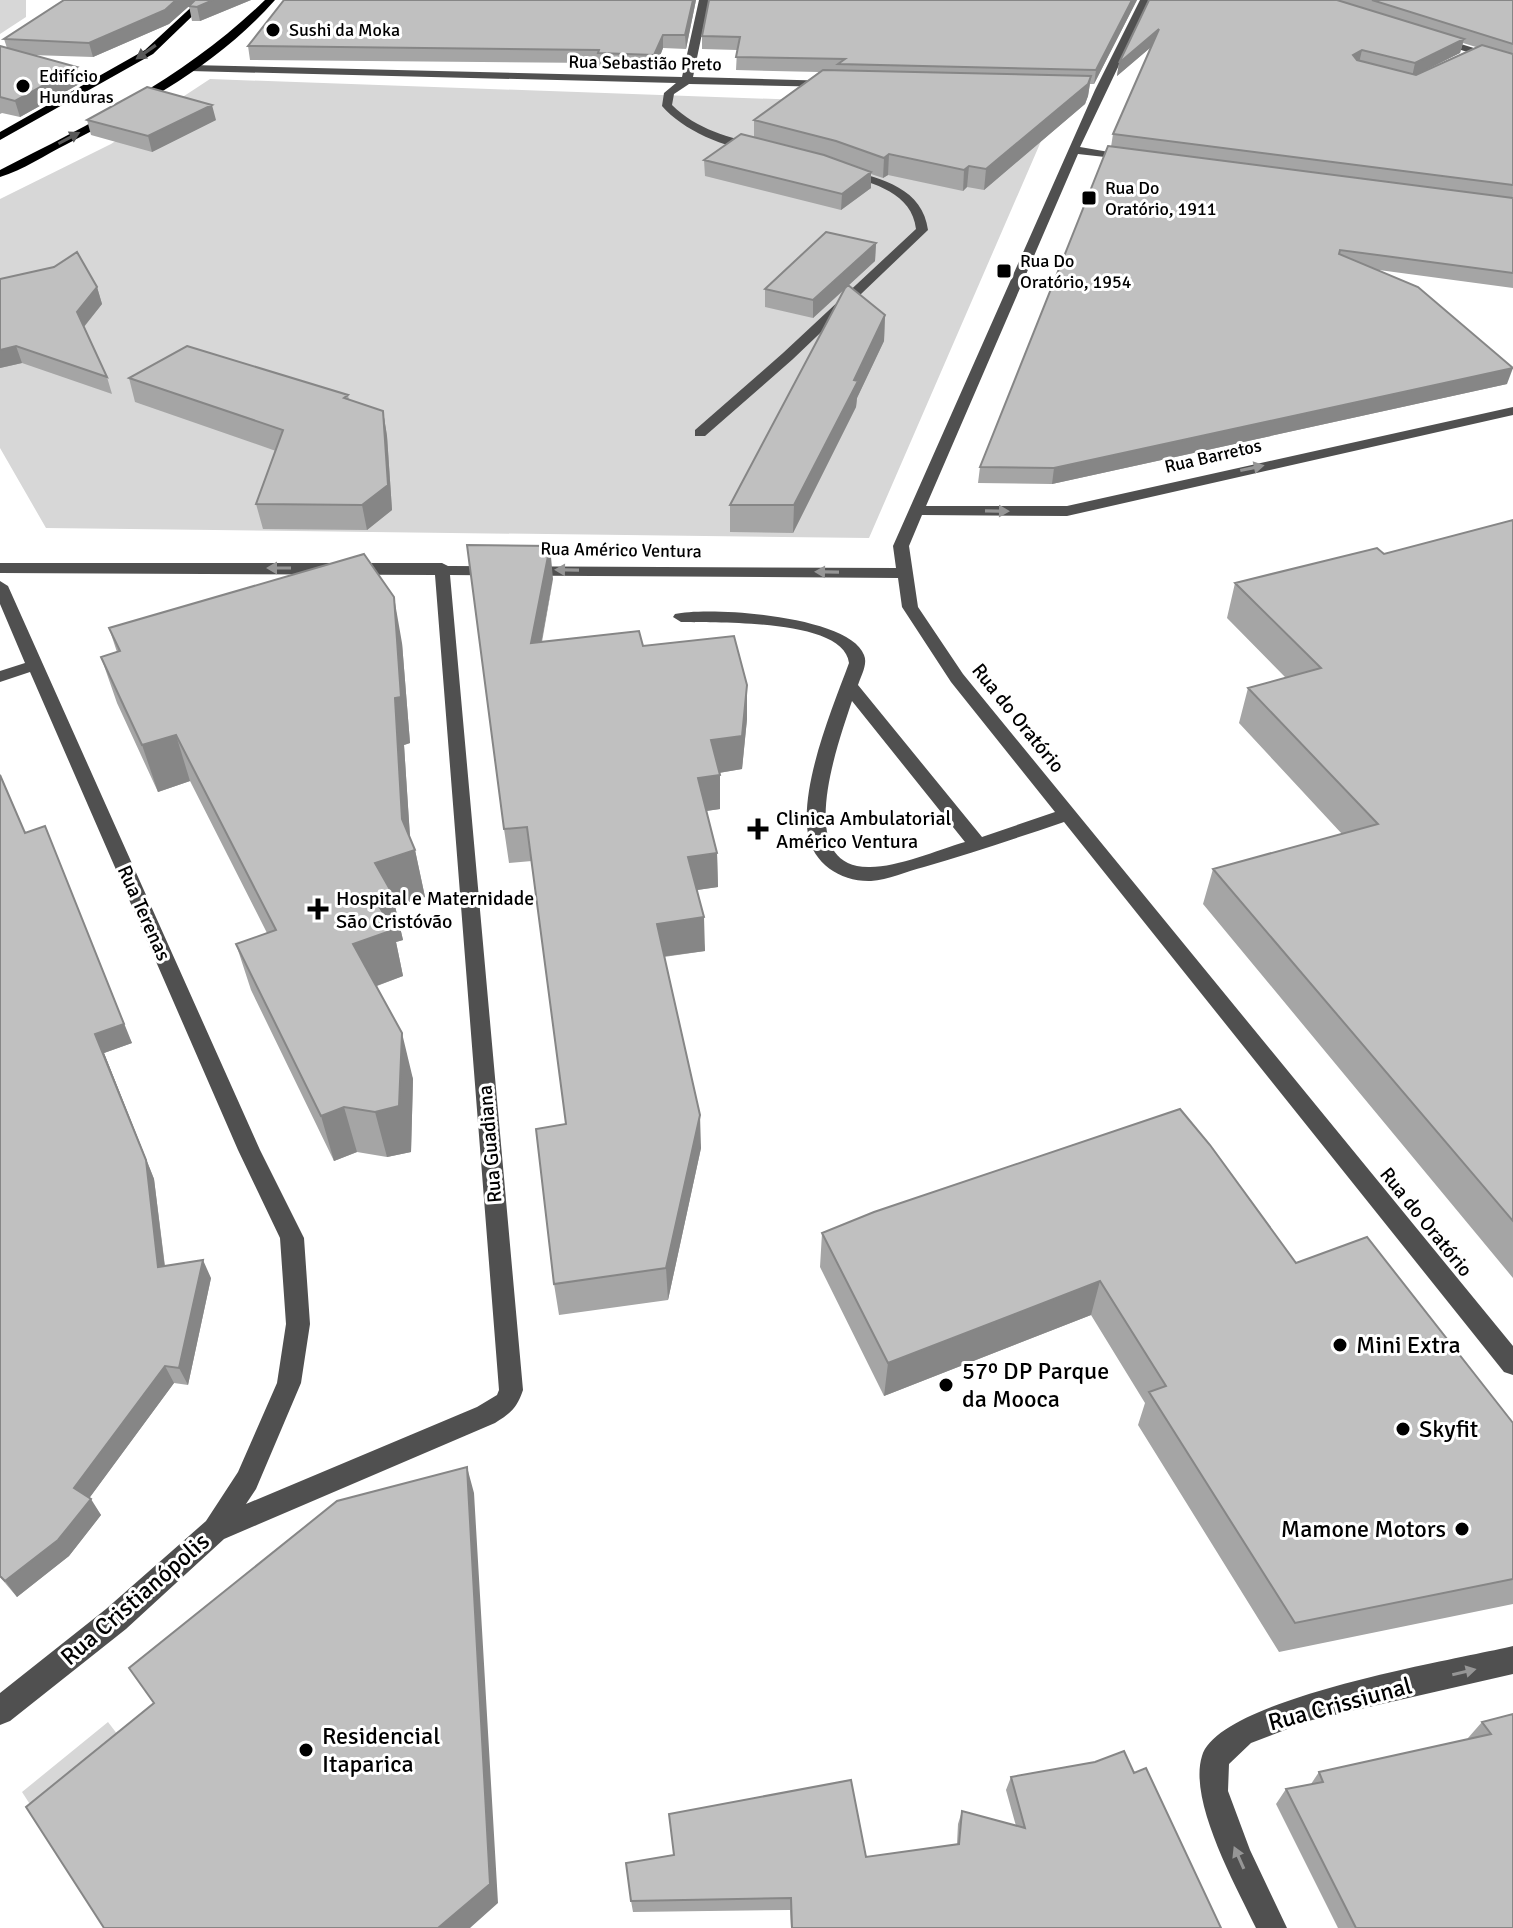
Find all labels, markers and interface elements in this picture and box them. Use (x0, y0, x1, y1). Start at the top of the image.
place label: Sushi da Moka (289, 19, 400, 41)
marker: Sushi da Moka (264, 21, 282, 39)
one-way arrow (136, 44, 157, 59)
street label: Rua Sebastião Preto (568, 51, 722, 75)
place label: Edifício Hunduras (39, 65, 114, 108)
marker: Edifício Hunduras (14, 77, 32, 95)
one-way arrow (58, 131, 81, 145)
place label: Rua Do Oratório, 1911 (1105, 177, 1216, 220)
marker: Rua Do Oratório, 1911 (1080, 189, 1098, 207)
place label: Rua Do Oratório, 1954 (1020, 250, 1132, 293)
marker: Rua Do Oratório, 1954 (995, 262, 1013, 280)
street label: Rua Barretos (1162, 434, 1264, 478)
one-way arrow (1240, 461, 1265, 474)
one-way arrow (985, 505, 1010, 518)
street label: Rua Américo Ventura (540, 538, 702, 562)
one-way arrow (266, 562, 291, 574)
one-way arrow (554, 564, 579, 576)
one-way arrow (814, 566, 839, 578)
street label: Rua do Oratório (966, 658, 1070, 778)
place label: Clinica Ambulatorial Américo Ventura (776, 806, 952, 854)
marker: Clinica Ambulatorial Américo Ventura (747, 818, 769, 840)
street label: Rua Terenas (112, 861, 176, 965)
place label: Hospital e Maternidade São Cristóvão (336, 886, 534, 934)
marker: Hospital e Maternidade São Cristóvão (307, 898, 329, 920)
street label: Rua Guadiana (472, 1084, 508, 1204)
street label: Rua do Oratório (1374, 1162, 1478, 1282)
place label: Mini Extra (1356, 1330, 1461, 1360)
marker: Mini Extra (1331, 1336, 1349, 1354)
place label: 57º DP Parque da Mooca (962, 1356, 1109, 1414)
marker: 57º DP Parque da Mooca (937, 1376, 955, 1394)
place label: Skyfit (1419, 1414, 1478, 1444)
marker: Skyfit (1394, 1420, 1412, 1438)
place label: Mamone Motors (1281, 1514, 1446, 1544)
marker: Mamone Motors (1453, 1520, 1471, 1538)
street label: Rua Cristianópolis (55, 1526, 215, 1672)
one-way arrow (1451, 1665, 1476, 1678)
street label: Rua Crissiunal (1265, 1670, 1415, 1738)
place label: Residencial Itaparica (322, 1721, 440, 1779)
marker: Residencial Itaparica (297, 1741, 315, 1759)
one-way arrow (1232, 1846, 1245, 1869)

